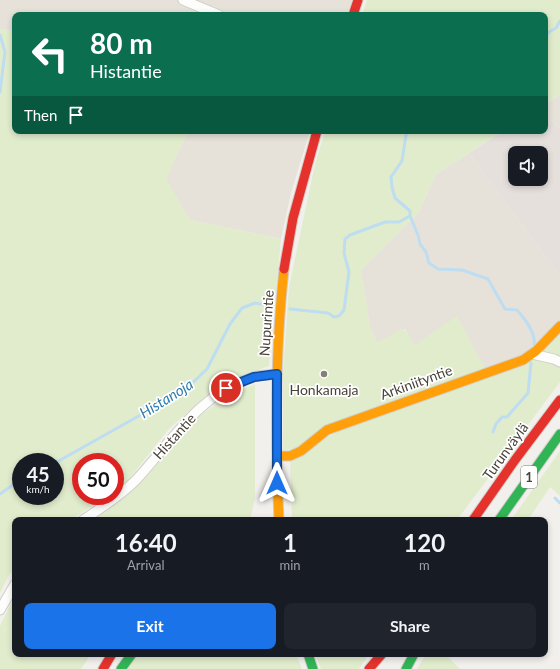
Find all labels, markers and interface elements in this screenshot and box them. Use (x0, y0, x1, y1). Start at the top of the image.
text: 80 m (90, 26, 153, 60)
icon: left (24, 28, 76, 80)
text: Histantie (90, 60, 162, 82)
icon: arrive (65, 104, 87, 126)
text: Then (24, 106, 57, 124)
map controls (508, 146, 548, 186)
button: sound (508, 146, 548, 186)
street label: Nupurintie (255, 289, 277, 357)
street label: Arkiniityntie (378, 361, 454, 403)
marker: Honkamaja (319, 369, 329, 379)
pin (209, 371, 243, 405)
water label: Histanoja (136, 374, 196, 421)
icon: arrive (215, 377, 237, 399)
place label: Honkamaja (289, 381, 359, 398)
street label: Histantie (149, 410, 199, 462)
street label: Turunväylä (479, 419, 531, 483)
speed limit sign: 50 (72, 453, 124, 505)
text: 45 (26, 462, 50, 486)
position arrow (256, 462, 298, 504)
road number: 1 (521, 466, 537, 488)
text: km/h (26, 483, 50, 495)
text: 16:40 (115, 528, 177, 557)
text: 1 (283, 528, 297, 557)
text: 120 (403, 528, 445, 557)
text: Arrival (127, 557, 164, 573)
text: min (280, 557, 301, 573)
text: m (419, 557, 430, 573)
button: Exit (24, 603, 276, 649)
button: Share (284, 603, 536, 649)

